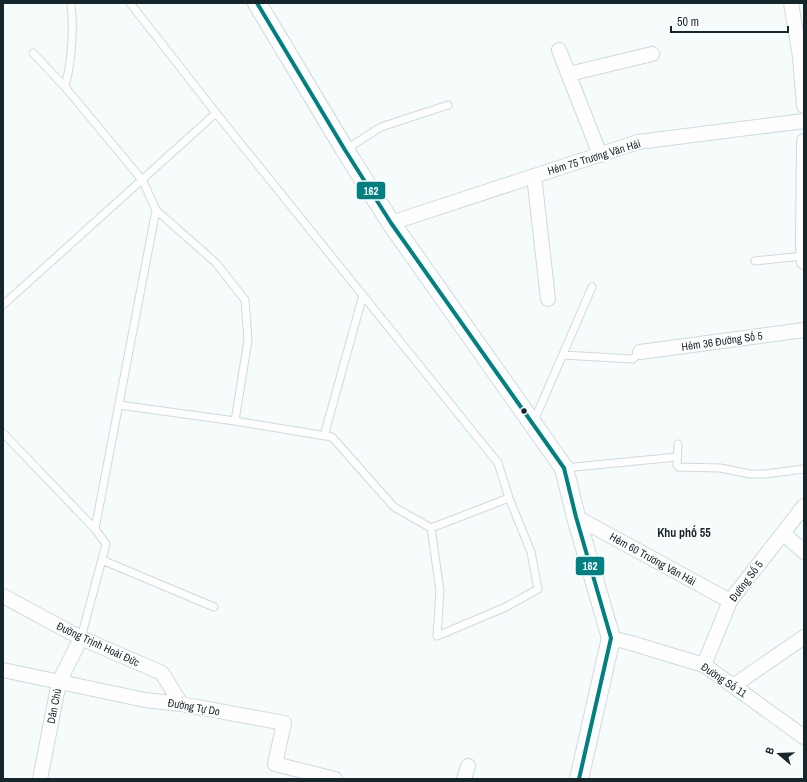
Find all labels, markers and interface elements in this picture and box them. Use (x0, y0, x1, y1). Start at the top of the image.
scale bar (671, 8, 788, 34)
text: 50 m (677, 14, 699, 30)
street label: Hẻm 75 Trương Văn Hải (546, 136, 642, 178)
line badge: 162 (356, 181, 386, 200)
text: 162 (363, 184, 379, 198)
street label: Hẻm 36 Đường Số 5 (681, 328, 763, 354)
unlabelled marker (519, 406, 529, 416)
district label: Khu phố 55 (657, 525, 711, 541)
street label: Hẻm 60 Trương Văn Hải (607, 529, 699, 589)
line badge: 162 (575, 556, 605, 576)
street label: Đường Số 5 (726, 558, 766, 604)
text: 162 (582, 559, 598, 573)
street label: Đường Trịnh Hoài Đức (54, 619, 142, 670)
street label: Đường Số 11 (699, 660, 749, 700)
street label: Dân Chủ (44, 687, 64, 725)
street label: Đường Tự Do (167, 696, 221, 718)
north arrow (759, 734, 799, 774)
text: B (762, 745, 777, 756)

